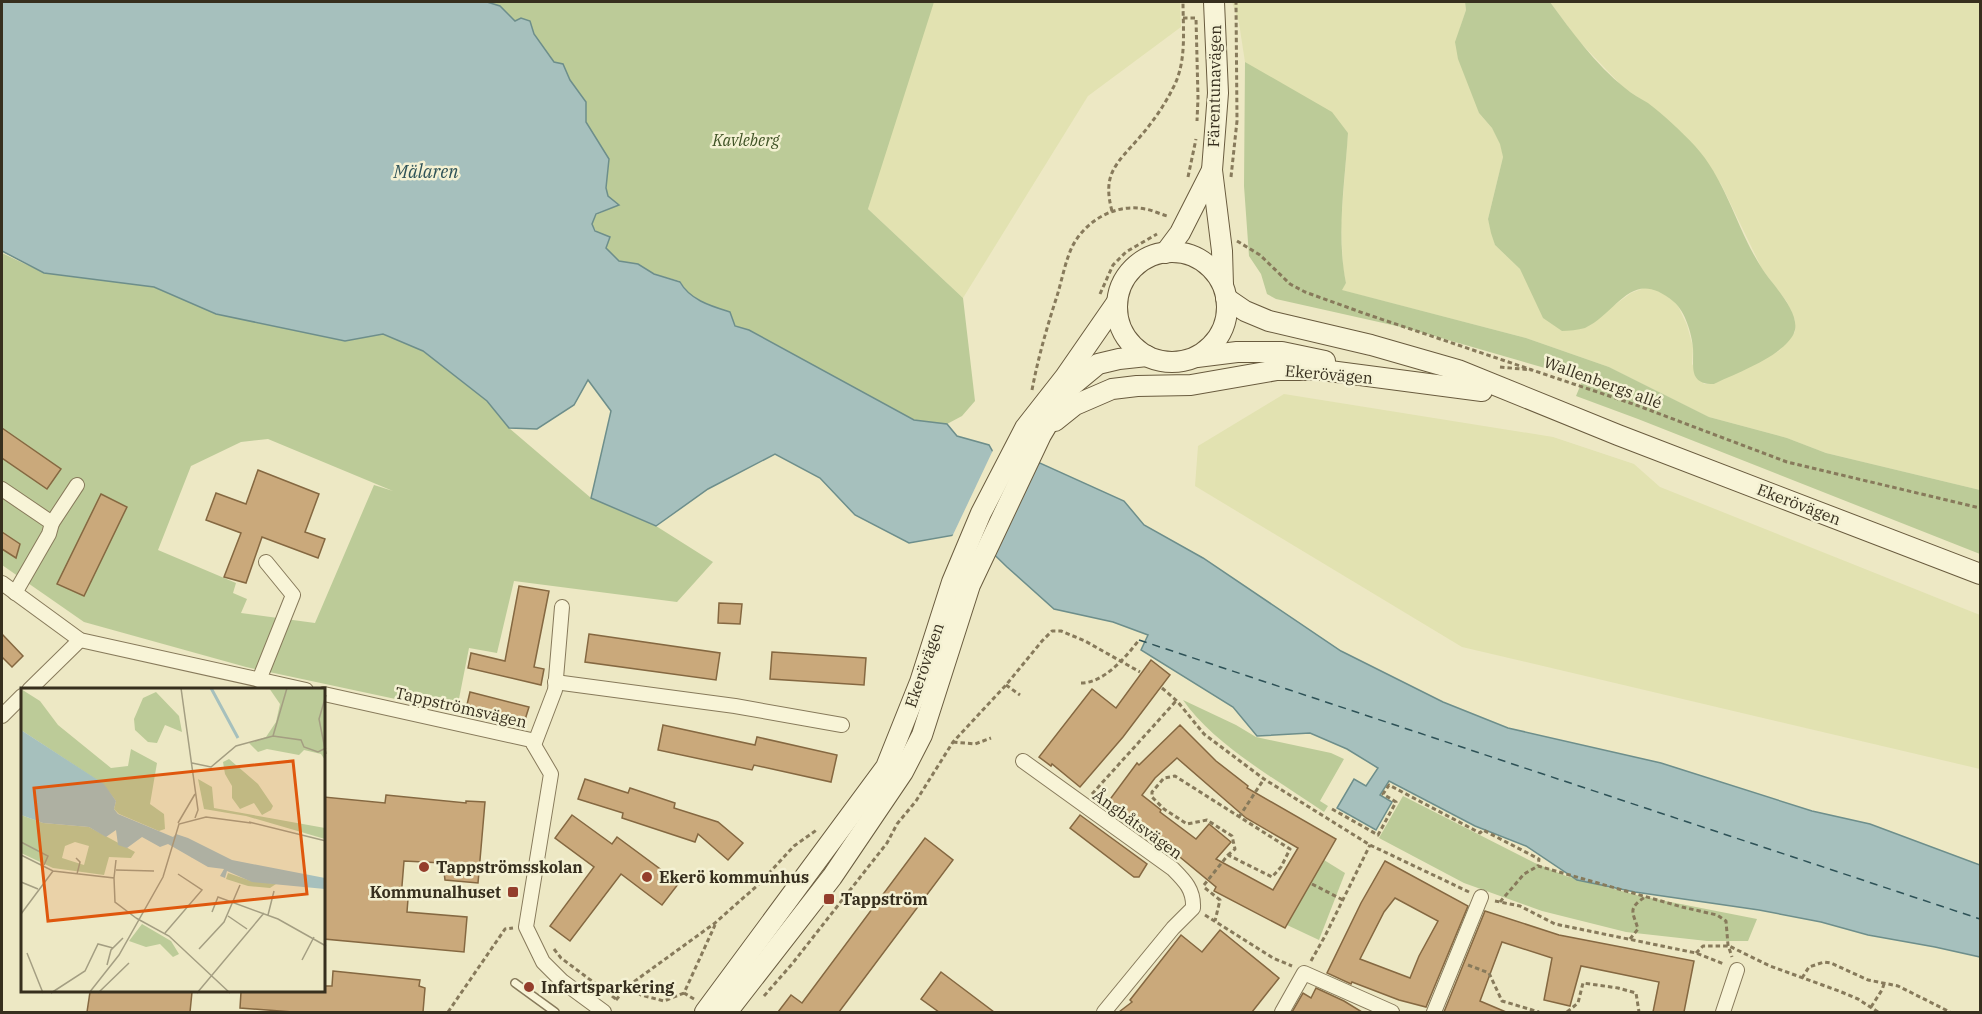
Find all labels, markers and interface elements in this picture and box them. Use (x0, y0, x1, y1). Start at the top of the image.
street label: Färentunavägen (1203, 24, 1225, 148)
park label: Kavleberg (711, 130, 780, 150)
water label: Mälaren (393, 160, 459, 183)
street label: Wallenbergs allé (1541, 351, 1665, 413)
street label: Ekerövägen (1284, 360, 1374, 388)
street label: Ekerövägen (1754, 479, 1844, 529)
street label: Ekerövägen (900, 620, 948, 710)
street label: Tappströmsvägen (393, 682, 529, 732)
inset map (21, 688, 326, 993)
street label: Ångbåtsvägen (1089, 784, 1187, 863)
place label: Tappströmsskolan (436, 857, 583, 877)
marker: Tappströmsskolan (417, 860, 431, 874)
place label: Ekerö kommunhus (659, 867, 809, 887)
marker: Ekerö kommunhus (640, 870, 654, 884)
place label: Kommunalhuset (370, 882, 501, 902)
marker: Kommunalhuset (506, 885, 520, 899)
place label: Tappström (841, 889, 928, 909)
marker: Tappström (822, 892, 836, 906)
place label: Infartsparkering (541, 977, 675, 997)
marker: Infartsparkering (522, 980, 536, 994)

